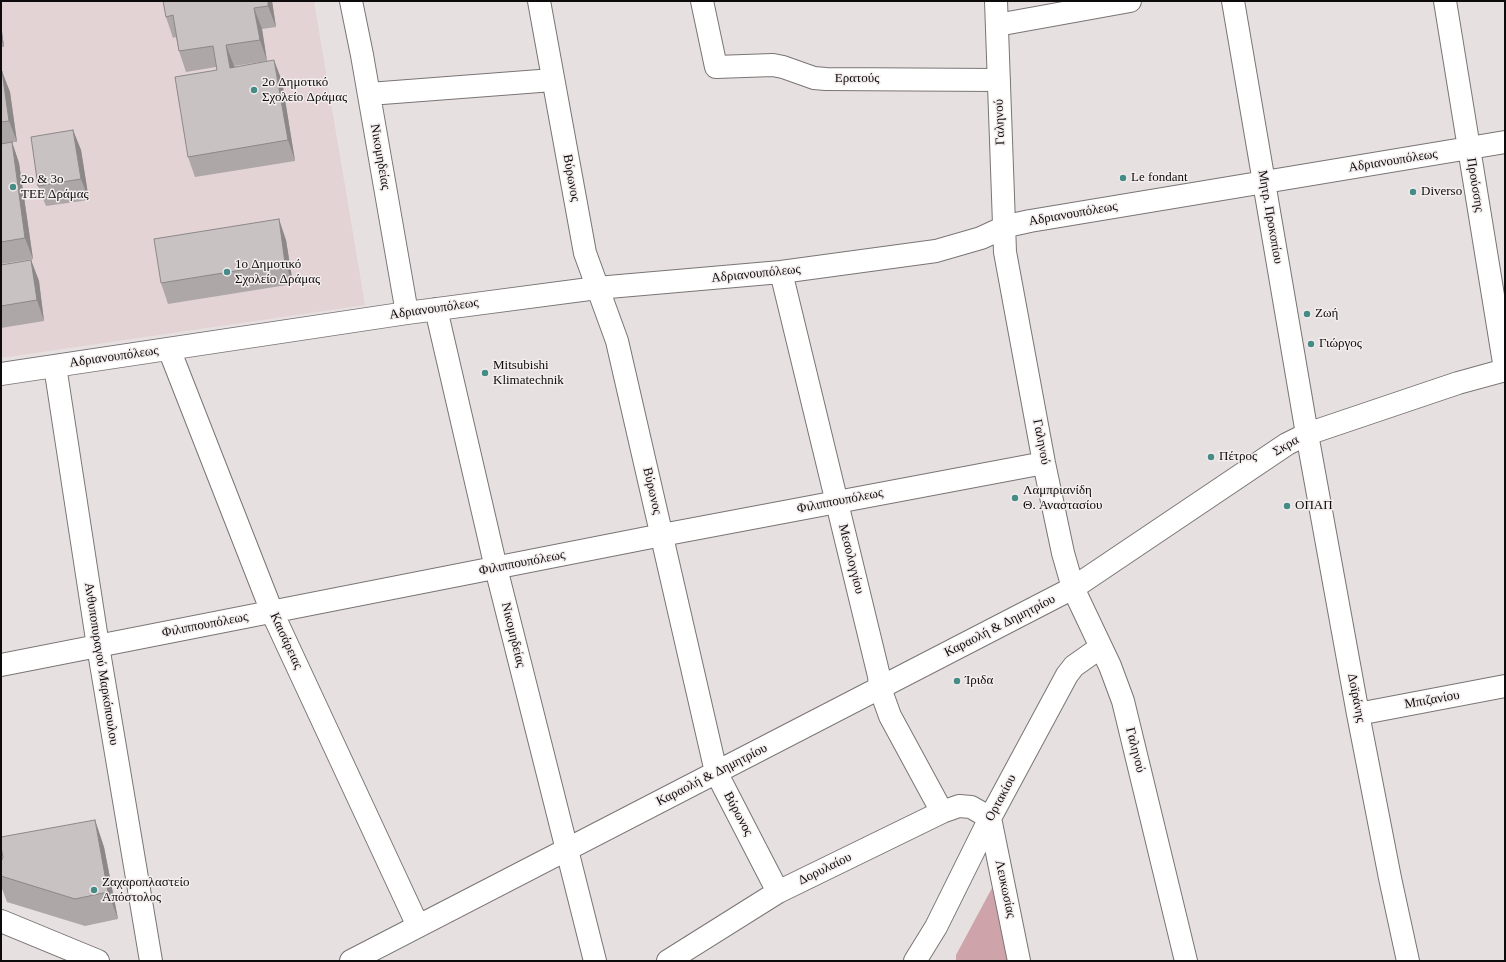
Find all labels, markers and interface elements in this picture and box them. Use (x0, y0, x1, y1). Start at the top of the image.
street label: Ερατούς (835, 71, 879, 87)
place label: 2ο Δημοτικό Σχολείο Δράμας (262, 75, 347, 106)
marker: 2ο Δημοτικό Σχολείο Δράμας (249, 85, 259, 95)
street label: Γαληνού (991, 99, 1009, 145)
street label: Νικομηδείας (367, 123, 393, 191)
street label: Αδριανουπόλεως (1348, 146, 1438, 176)
street label: Βύρωνος (559, 153, 583, 203)
street label: Προύσσης (1463, 157, 1487, 213)
street label: Μητρ. Προκοπίου (1254, 169, 1286, 265)
place label: Le fondant (1131, 170, 1188, 186)
place label: 2ο & 3ο ΤΕΕ Δράμας (21, 172, 89, 203)
marker: Le fondant (1118, 173, 1128, 183)
marker: 2ο & 3ο ΤΕΕ Δράμας (8, 182, 18, 192)
place label: Diverso (1421, 184, 1462, 200)
marker: Diverso (1408, 187, 1418, 197)
street label: Αδριανουπόλεως (1027, 199, 1119, 229)
place label: 1ο Δημοτικό Σχολείο Δράμας (235, 257, 320, 288)
street label: Αδριανουπόλεως (711, 262, 801, 286)
marker: 1ο Δημοτικό Σχολείο Δράμας (222, 267, 232, 277)
street label: Αδριανουπόλεως (389, 295, 479, 323)
place label: Ζωή (1315, 306, 1338, 322)
marker: Ζωή (1302, 309, 1312, 319)
place label: Γιώργος (1319, 336, 1362, 352)
marker: Γιώργος (1306, 339, 1316, 349)
street label: Αδριανουπόλεως (69, 343, 159, 371)
place label: Mitsubishi Klimatechnik (493, 358, 564, 389)
marker: Mitsubishi Klimatechnik (480, 368, 490, 378)
street label: Γαληνού (1029, 418, 1053, 466)
street label: Σκρα (1270, 432, 1302, 460)
place label: Πέτρος (1219, 449, 1257, 465)
marker: Πέτρος (1206, 452, 1216, 462)
street label: Βύρωνος (639, 466, 665, 516)
place label: Λαμπριανίδη Θ. Αναστασίου (1023, 483, 1102, 514)
street label: Φιλιππουπόλεως (796, 485, 884, 517)
marker: Λαμπριανίδη Θ. Αναστασίου (1010, 493, 1020, 503)
place label: ΟΠΑΠ (1295, 498, 1333, 514)
marker: ΟΠΑΠ (1282, 501, 1292, 511)
street label: Μεσολογγίου (835, 523, 867, 595)
street label: Φιλιππουπόλεως (478, 547, 566, 579)
street label: Ανθυποπυραγού Μαρκόπουλου (80, 581, 122, 747)
street label: Καραολή & Δημητρίου (942, 591, 1058, 661)
street label: Νικομηδείας (497, 601, 529, 669)
street label: Φιλιππουπόλεως (161, 609, 249, 641)
street label: Καισάρειας (266, 610, 306, 672)
street label: Δοϊράνης (1344, 672, 1368, 724)
place label: Ίριδα (965, 673, 993, 689)
marker: Ίριδα (952, 676, 962, 686)
street label: Μπιζανίου (1403, 687, 1461, 713)
street label: Γαληνού (1122, 726, 1148, 774)
street label: Καραολή & Δημητρίου (654, 740, 770, 810)
street label: Ορτακίου (982, 772, 1020, 824)
street label: Βύρωνος (720, 789, 756, 839)
street label: Δορυλαίου (796, 849, 854, 889)
street label: Λευκωσίας (991, 859, 1019, 919)
place label: Ζαχαροπλαστείο Απόστολος (102, 875, 189, 906)
marker: Ζαχαροπλαστείο Απόστολος (89, 885, 99, 895)

